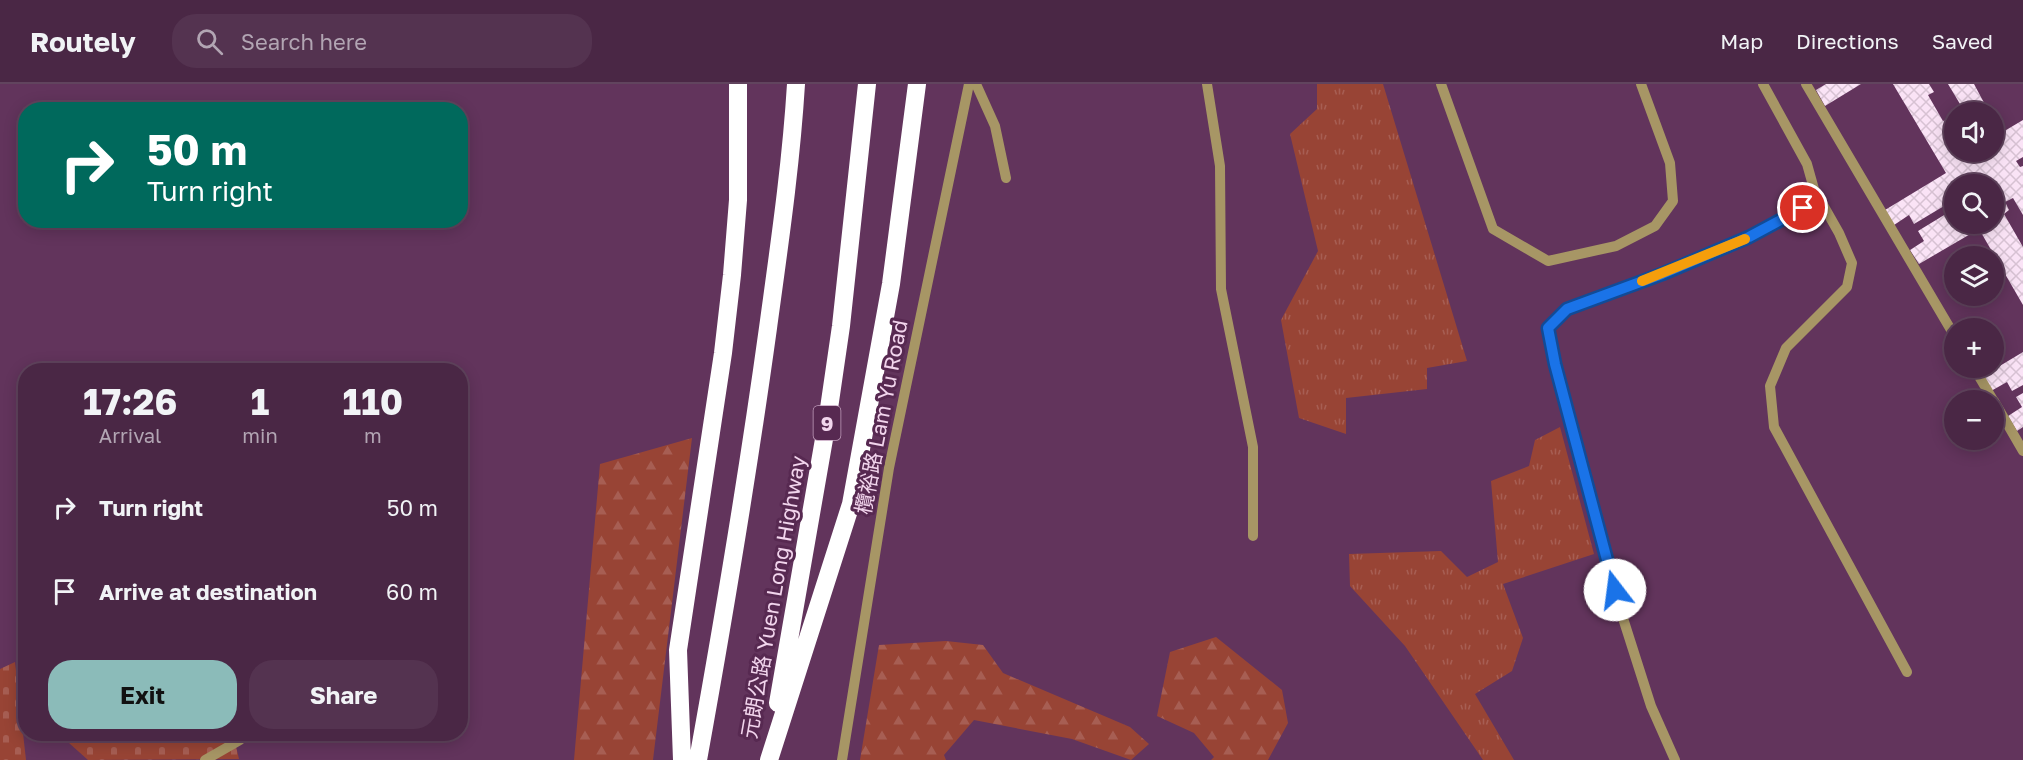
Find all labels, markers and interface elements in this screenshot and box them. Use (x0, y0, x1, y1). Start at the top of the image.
search box (172, 14, 592, 68)
text: Routely (30, 25, 136, 58)
icon: search (193, 25, 226, 58)
text: Search here (241, 28, 367, 55)
text: Map (1720, 28, 1763, 54)
text: Directions (1796, 28, 1899, 54)
text: Saved (1932, 28, 1993, 54)
map controls (1944, 102, 2004, 450)
button: sound (1944, 102, 2004, 162)
text: 50 m (147, 124, 247, 174)
icon: right (48, 126, 126, 204)
button: search (1944, 174, 2004, 234)
text: Turn right (147, 175, 273, 207)
pin (1777, 182, 1828, 233)
icon: arrive (1786, 191, 1819, 224)
button: layers (1944, 246, 2004, 306)
street label: 欖裕路 Lam Yu Road (849, 317, 913, 517)
button: + (1944, 318, 2004, 378)
text: 17:26 (83, 380, 177, 423)
text: 1 (251, 380, 269, 423)
text: 110 (343, 380, 403, 423)
button: − (1944, 390, 2004, 450)
road number: 9 (814, 406, 840, 440)
text: Arrival (99, 423, 162, 447)
text: min (242, 423, 278, 447)
text: m (364, 423, 382, 447)
street label: 元朗公路 Yuen Long Highway (735, 453, 811, 741)
icon: right (48, 491, 81, 524)
text: Turn right (99, 494, 203, 521)
text: 50 m (387, 494, 438, 521)
position arrow (1583, 558, 1647, 622)
icon: arrive (48, 575, 81, 608)
text: Arrive at destination (99, 578, 317, 605)
text: 60 m (386, 578, 438, 605)
button: Exit (48, 660, 237, 729)
button: Share (249, 660, 438, 729)

